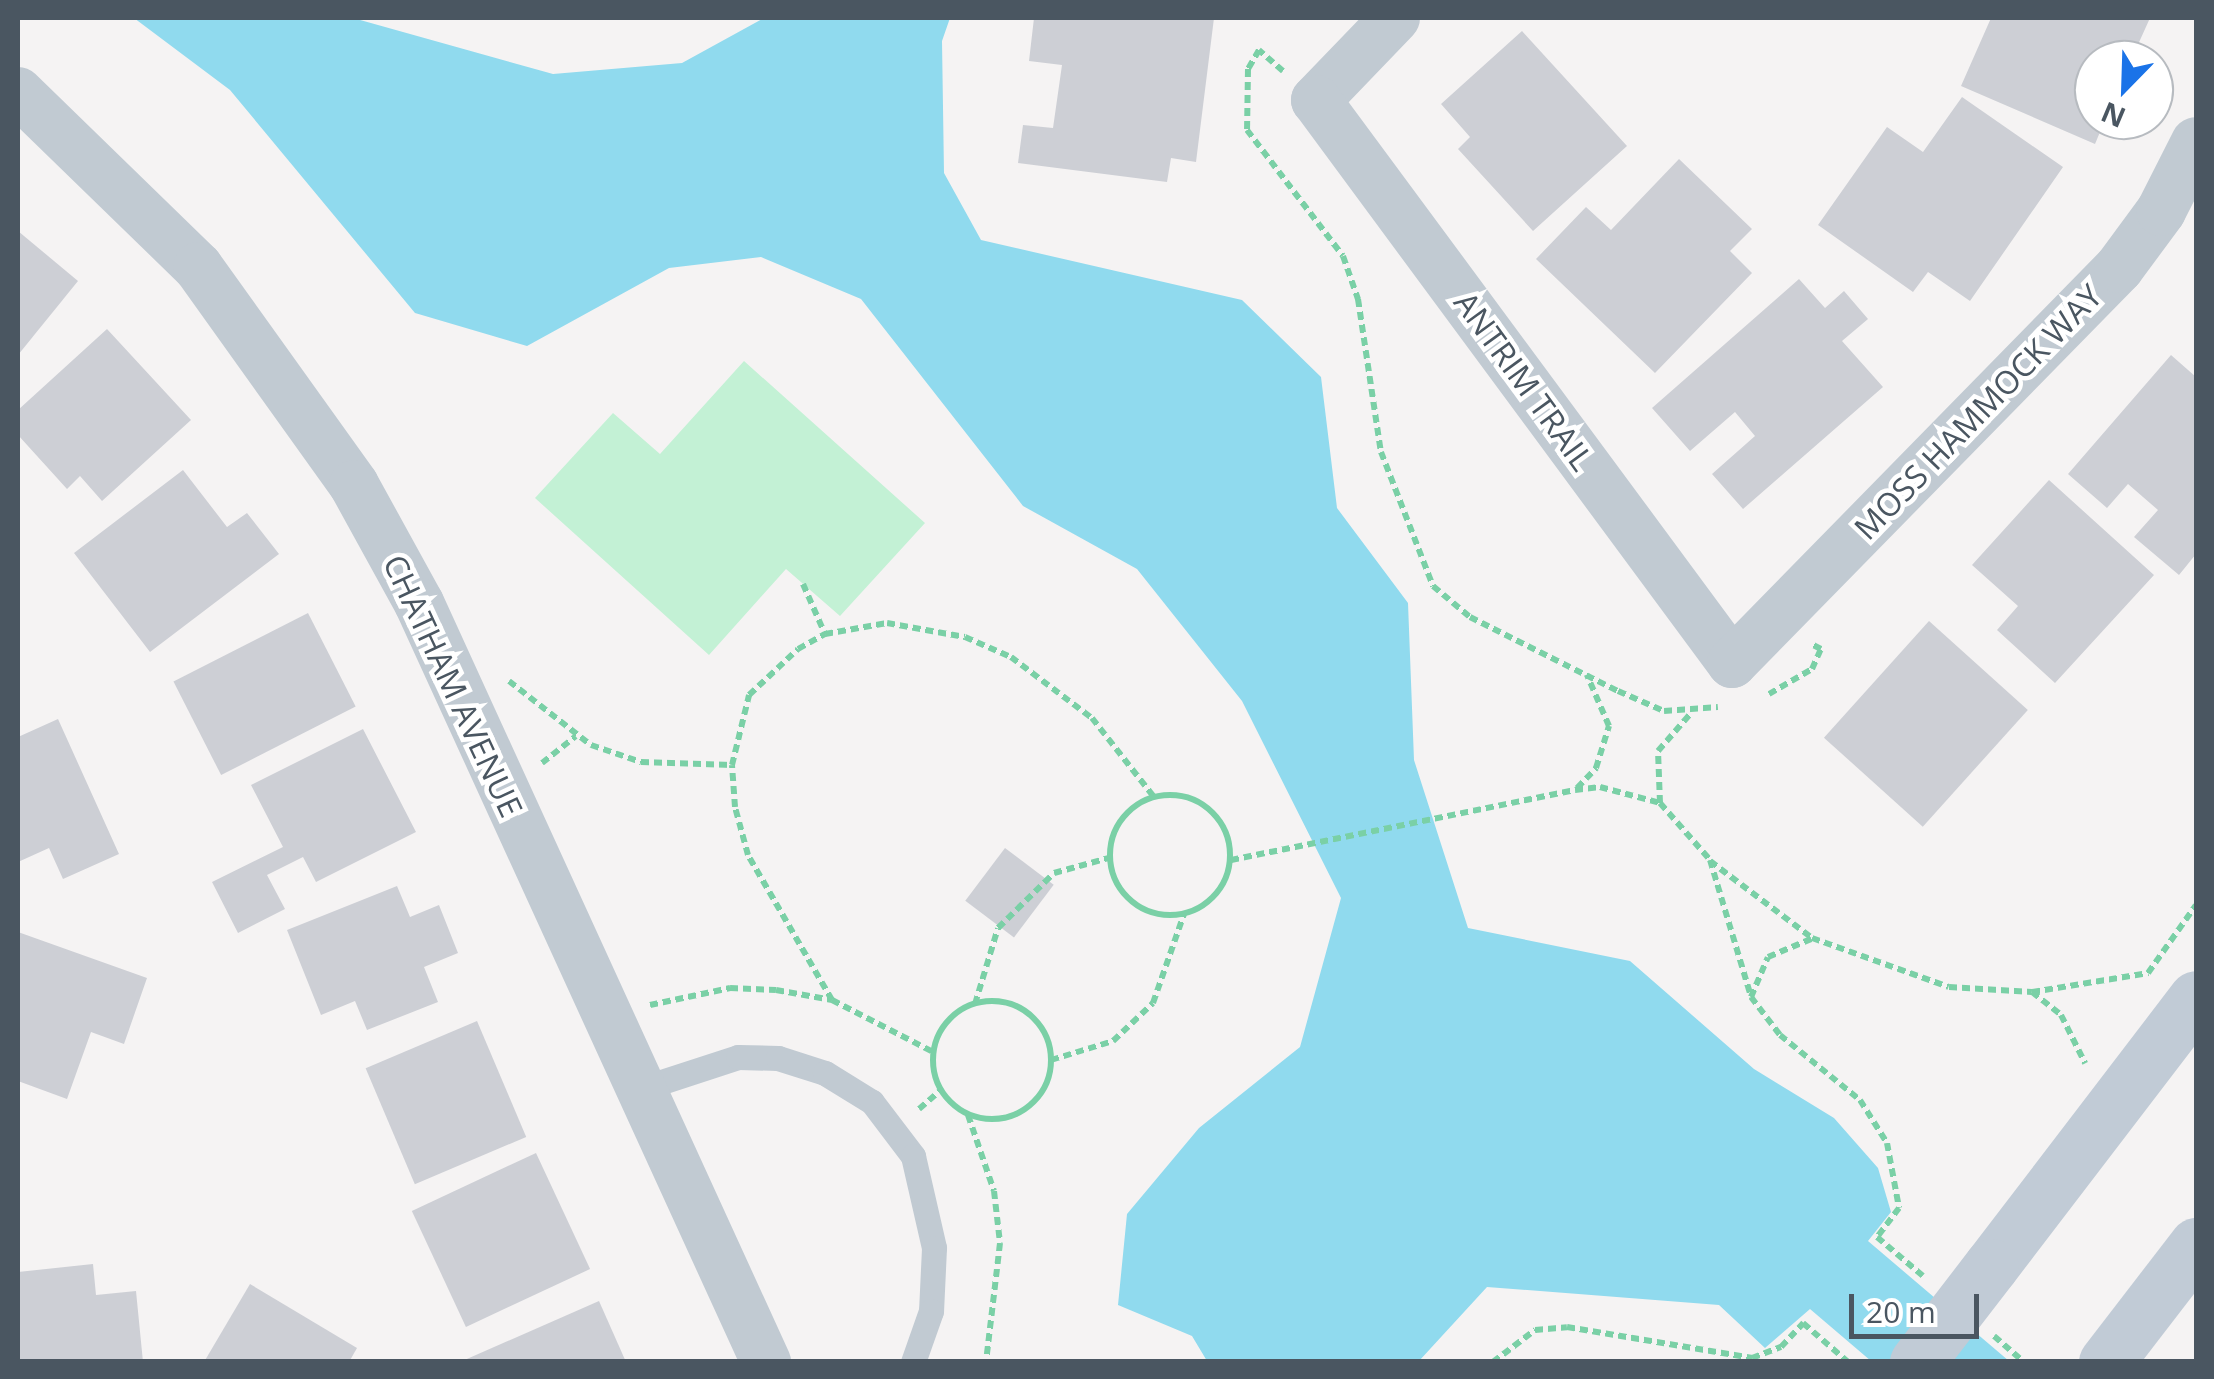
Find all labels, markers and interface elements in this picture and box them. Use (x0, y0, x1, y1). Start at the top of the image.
north arrow (2074, 40, 2174, 140)
text: N (2095, 94, 2131, 138)
street label: MOSS HAMMOCK WAY (1846, 277, 2110, 547)
street label: ANTRIM TRAIL (1446, 284, 1602, 478)
street label: CHATHAM AVENUE (375, 549, 531, 823)
scale bar (1854, 1274, 1984, 1336)
text: 20 m (1866, 1291, 1936, 1332)

